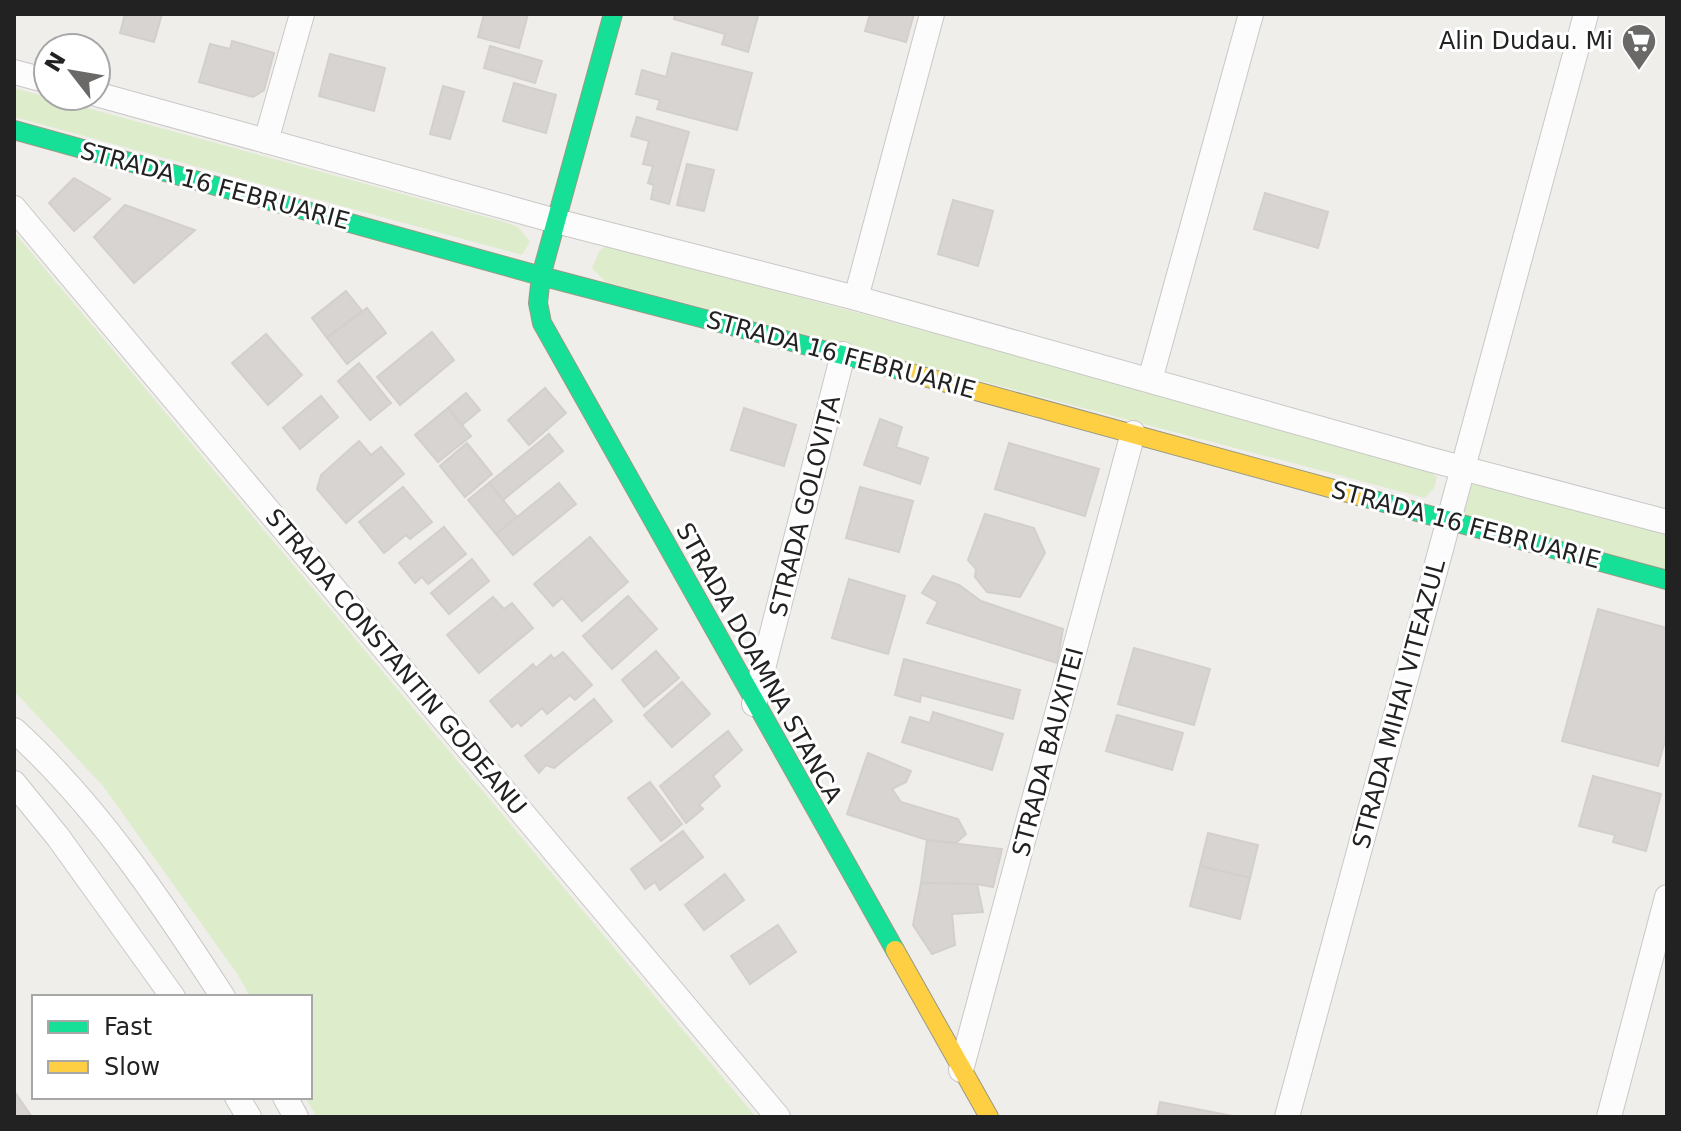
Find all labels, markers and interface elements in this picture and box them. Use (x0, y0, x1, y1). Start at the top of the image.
supermarket icon: Alin Dudau. Mi (1620, 22, 1658, 72)
place label: Alin Dudau. Mi (1439, 27, 1613, 55)
north arrow (32, 32, 112, 112)
text: N (40, 48, 71, 76)
street label: STRADA 16 FEBRUARIE (77, 137, 353, 235)
street label: STRADA 16 FEBRUARIE (703, 306, 979, 404)
street label: STRADA GOLOVIȚA (764, 392, 846, 620)
street label: STRADA 16 FEBRUARIE (1328, 476, 1604, 574)
street label: STRADA CONSTANTIN GODEANU (260, 503, 532, 821)
street label: STRADA DOAMNA STANCA (670, 518, 848, 808)
street label: STRADA MIHAI VITEAZUL (1347, 556, 1451, 852)
street label: STRADA BAUXITEI (1007, 645, 1089, 859)
legend (32, 995, 312, 1099)
text: Fast (104, 1013, 152, 1041)
text: Slow (104, 1053, 160, 1081)

